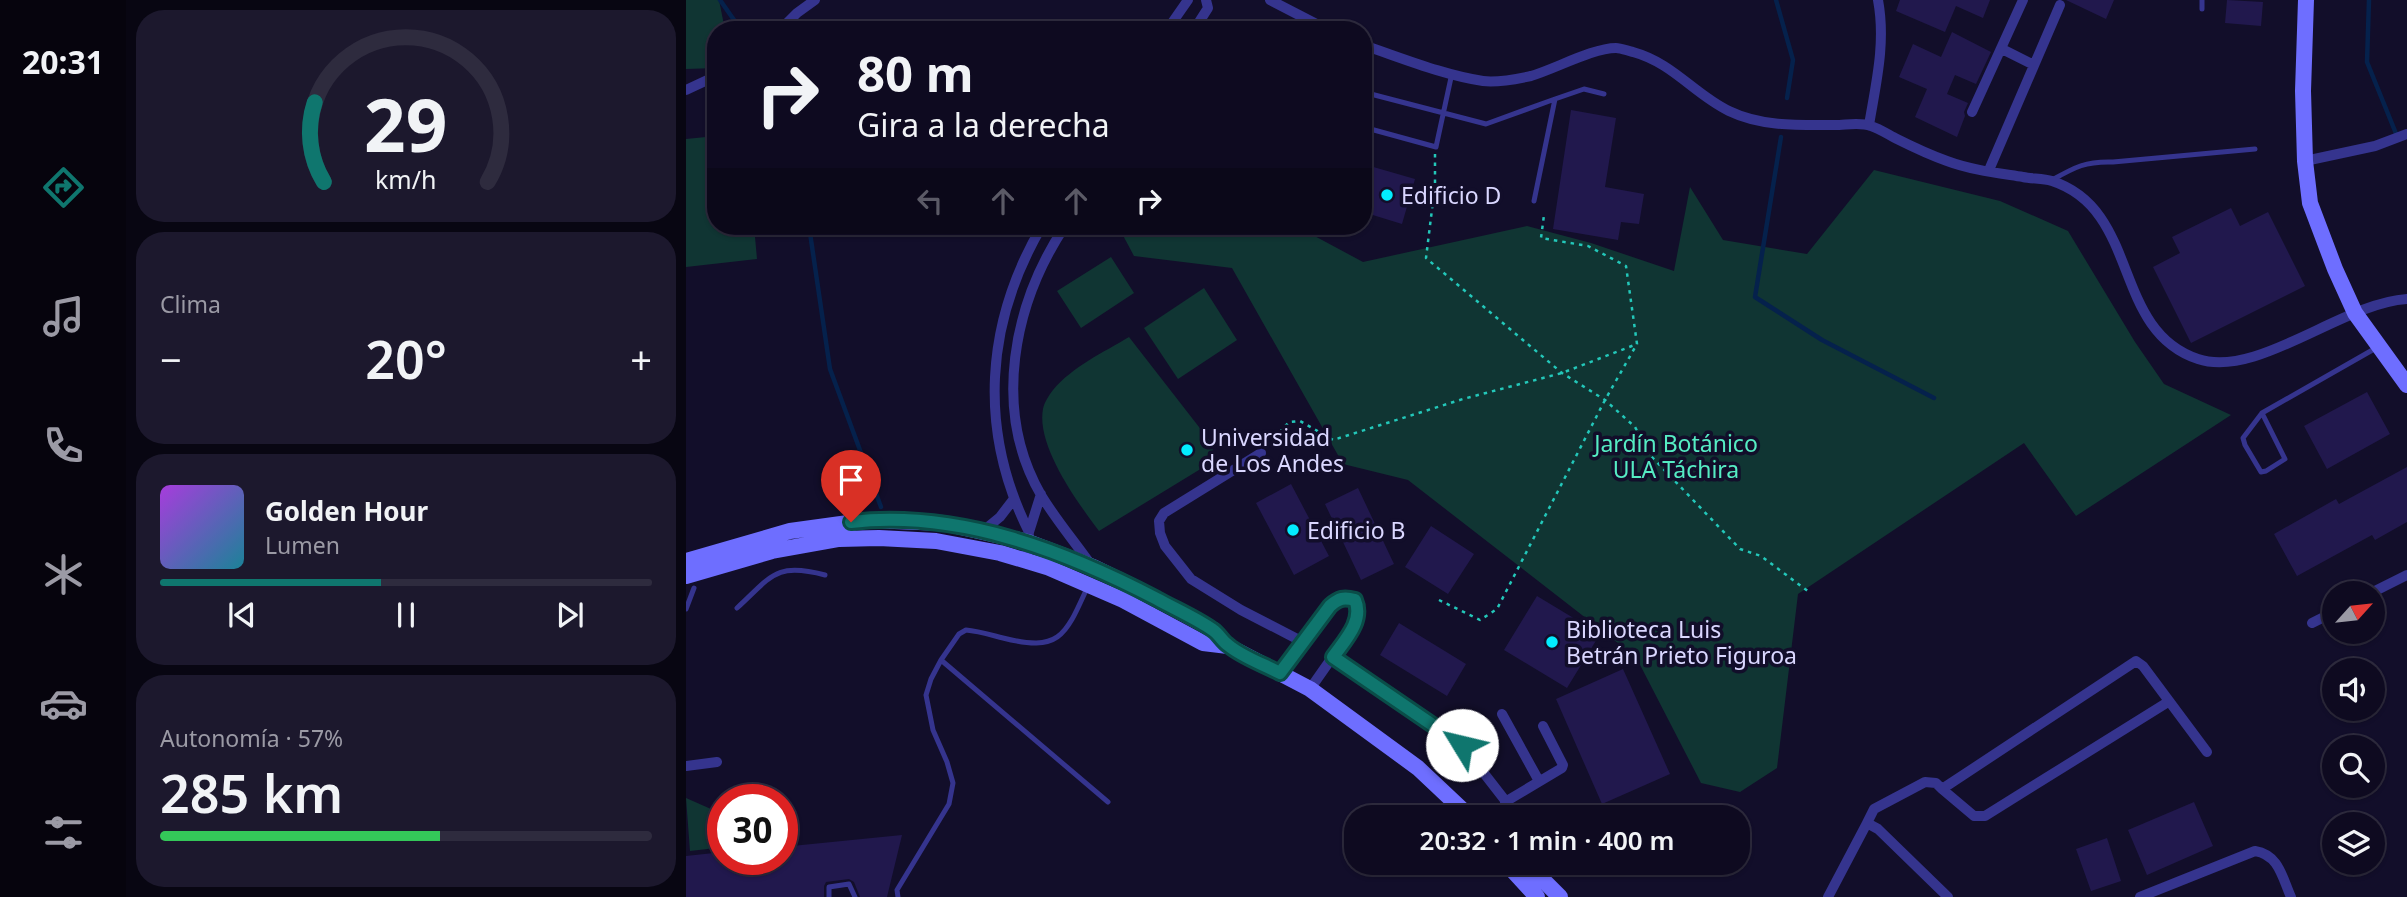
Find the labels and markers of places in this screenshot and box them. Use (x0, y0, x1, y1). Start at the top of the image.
place label: Edificio D (1401, 179, 1501, 211)
marker: Edificio D (1379, 187, 1395, 203)
place label: Universidad de Los Andes (1201, 421, 1344, 479)
marker: Universidad de Los Andes (1179, 442, 1195, 458)
pin (821, 450, 881, 522)
place label: Edificio B (1307, 514, 1406, 546)
marker: Edificio B (1285, 522, 1301, 538)
place label: Biblioteca Luis Betrán Prieto Figuroa (1566, 613, 1797, 671)
marker: Biblioteca Luis Betrán Prieto Figuroa (1544, 634, 1560, 650)

